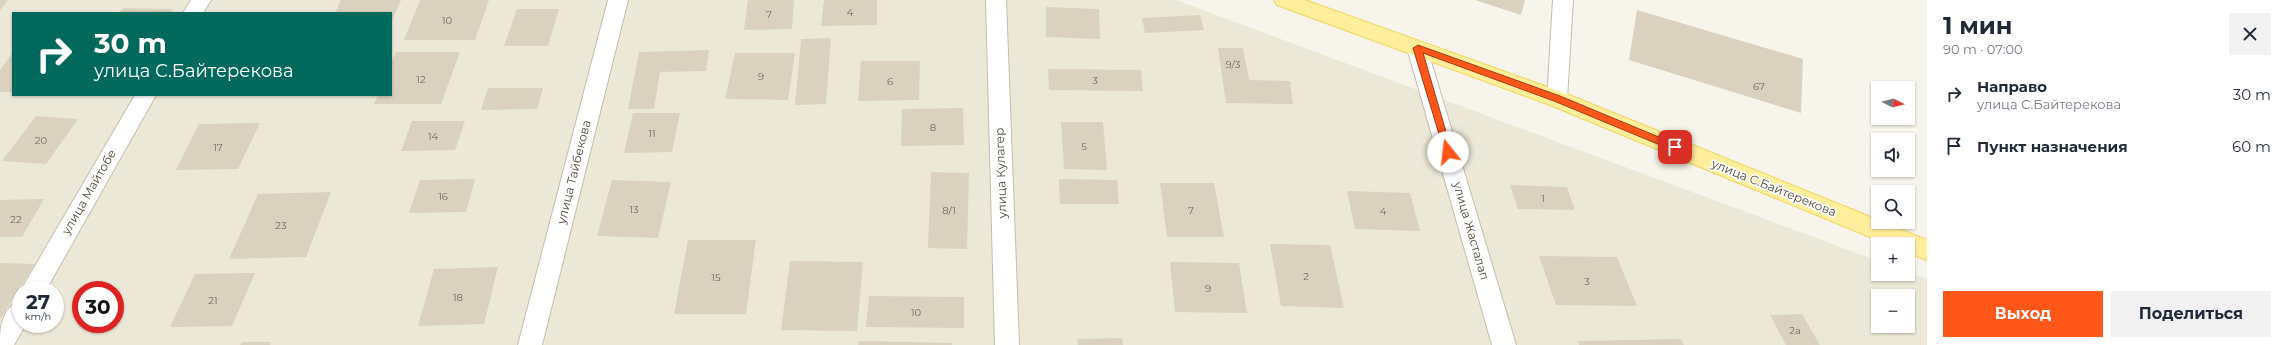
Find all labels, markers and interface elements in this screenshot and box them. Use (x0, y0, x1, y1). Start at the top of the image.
house number: 4 (847, 6, 854, 19)
house number: 7 (766, 8, 772, 21)
text: 1 мин (1943, 11, 2012, 40)
button: close (2229, 13, 2271, 55)
house number: 10 (442, 14, 452, 27)
text: 30 m (94, 26, 167, 60)
icon: right (28, 28, 80, 80)
text: 90 m · 07:00 (1943, 41, 2023, 57)
house number: 9/3 (1226, 58, 1241, 71)
text: улица С.Байтерекова (94, 60, 294, 82)
house number: 9 (758, 70, 764, 83)
house number: 12 (416, 73, 426, 86)
house number: 3 (1092, 74, 1098, 87)
house number: 6 (887, 75, 893, 88)
text: Направо (1977, 77, 2047, 96)
house number: 67 (1753, 80, 1765, 93)
north arrow (1871, 81, 1915, 125)
map controls (1871, 81, 1915, 333)
icon: right (1943, 83, 1965, 105)
text: 30 m (2233, 85, 2271, 104)
text: улица С.Байтерекова (1977, 96, 2121, 112)
street label: улица Тайбекова (553, 118, 594, 226)
house number: 8 (930, 121, 936, 134)
house number: 11 (648, 127, 656, 140)
street label: улица Кулагер (991, 127, 1010, 220)
house number: 14 (428, 130, 438, 143)
pin (1658, 130, 1692, 164)
position arrow (1427, 131, 1469, 173)
button: sound (1871, 133, 1915, 177)
house number: 20 (35, 134, 48, 147)
icon: arrive (1943, 135, 1965, 157)
icon: arrive (1664, 136, 1686, 158)
text: Пункт назначения (1977, 137, 2128, 156)
text: 60 m (2232, 137, 2271, 156)
house number: 5 (1081, 140, 1087, 153)
house number: 17 (213, 141, 223, 154)
street label: улица Майтобе (58, 147, 119, 238)
street label: улица С.Байтерекова (1709, 155, 1839, 219)
street label: улица Жасталап (1450, 179, 1493, 282)
button: search (1871, 185, 1915, 229)
house number: 16 (438, 190, 448, 203)
house number: 1 (1541, 192, 1545, 205)
house number: 13 (629, 203, 639, 216)
house number: 8/1 (942, 204, 956, 217)
house number: 7 (1188, 204, 1194, 217)
house number: 4 (1380, 205, 1387, 218)
house number: 22 (10, 213, 22, 226)
house number: 23 (275, 219, 287, 232)
button: + (1871, 237, 1915, 281)
house number: 2 (1303, 270, 1309, 283)
house number: 15 (711, 271, 721, 284)
house number: 3 (1584, 275, 1590, 288)
speed limit sign: 30 (72, 281, 124, 333)
house number: 9 (1205, 282, 1211, 295)
button: − (1871, 289, 1915, 333)
text: 27 (26, 290, 50, 314)
house number: 18 (453, 291, 463, 304)
button: Выход (1943, 291, 2103, 337)
button: Поделиться (2111, 291, 2271, 337)
house number: 21 (208, 294, 218, 307)
house number: 10 (911, 306, 921, 319)
text: km/h (25, 310, 51, 323)
house number: 2а (1789, 324, 1801, 337)

